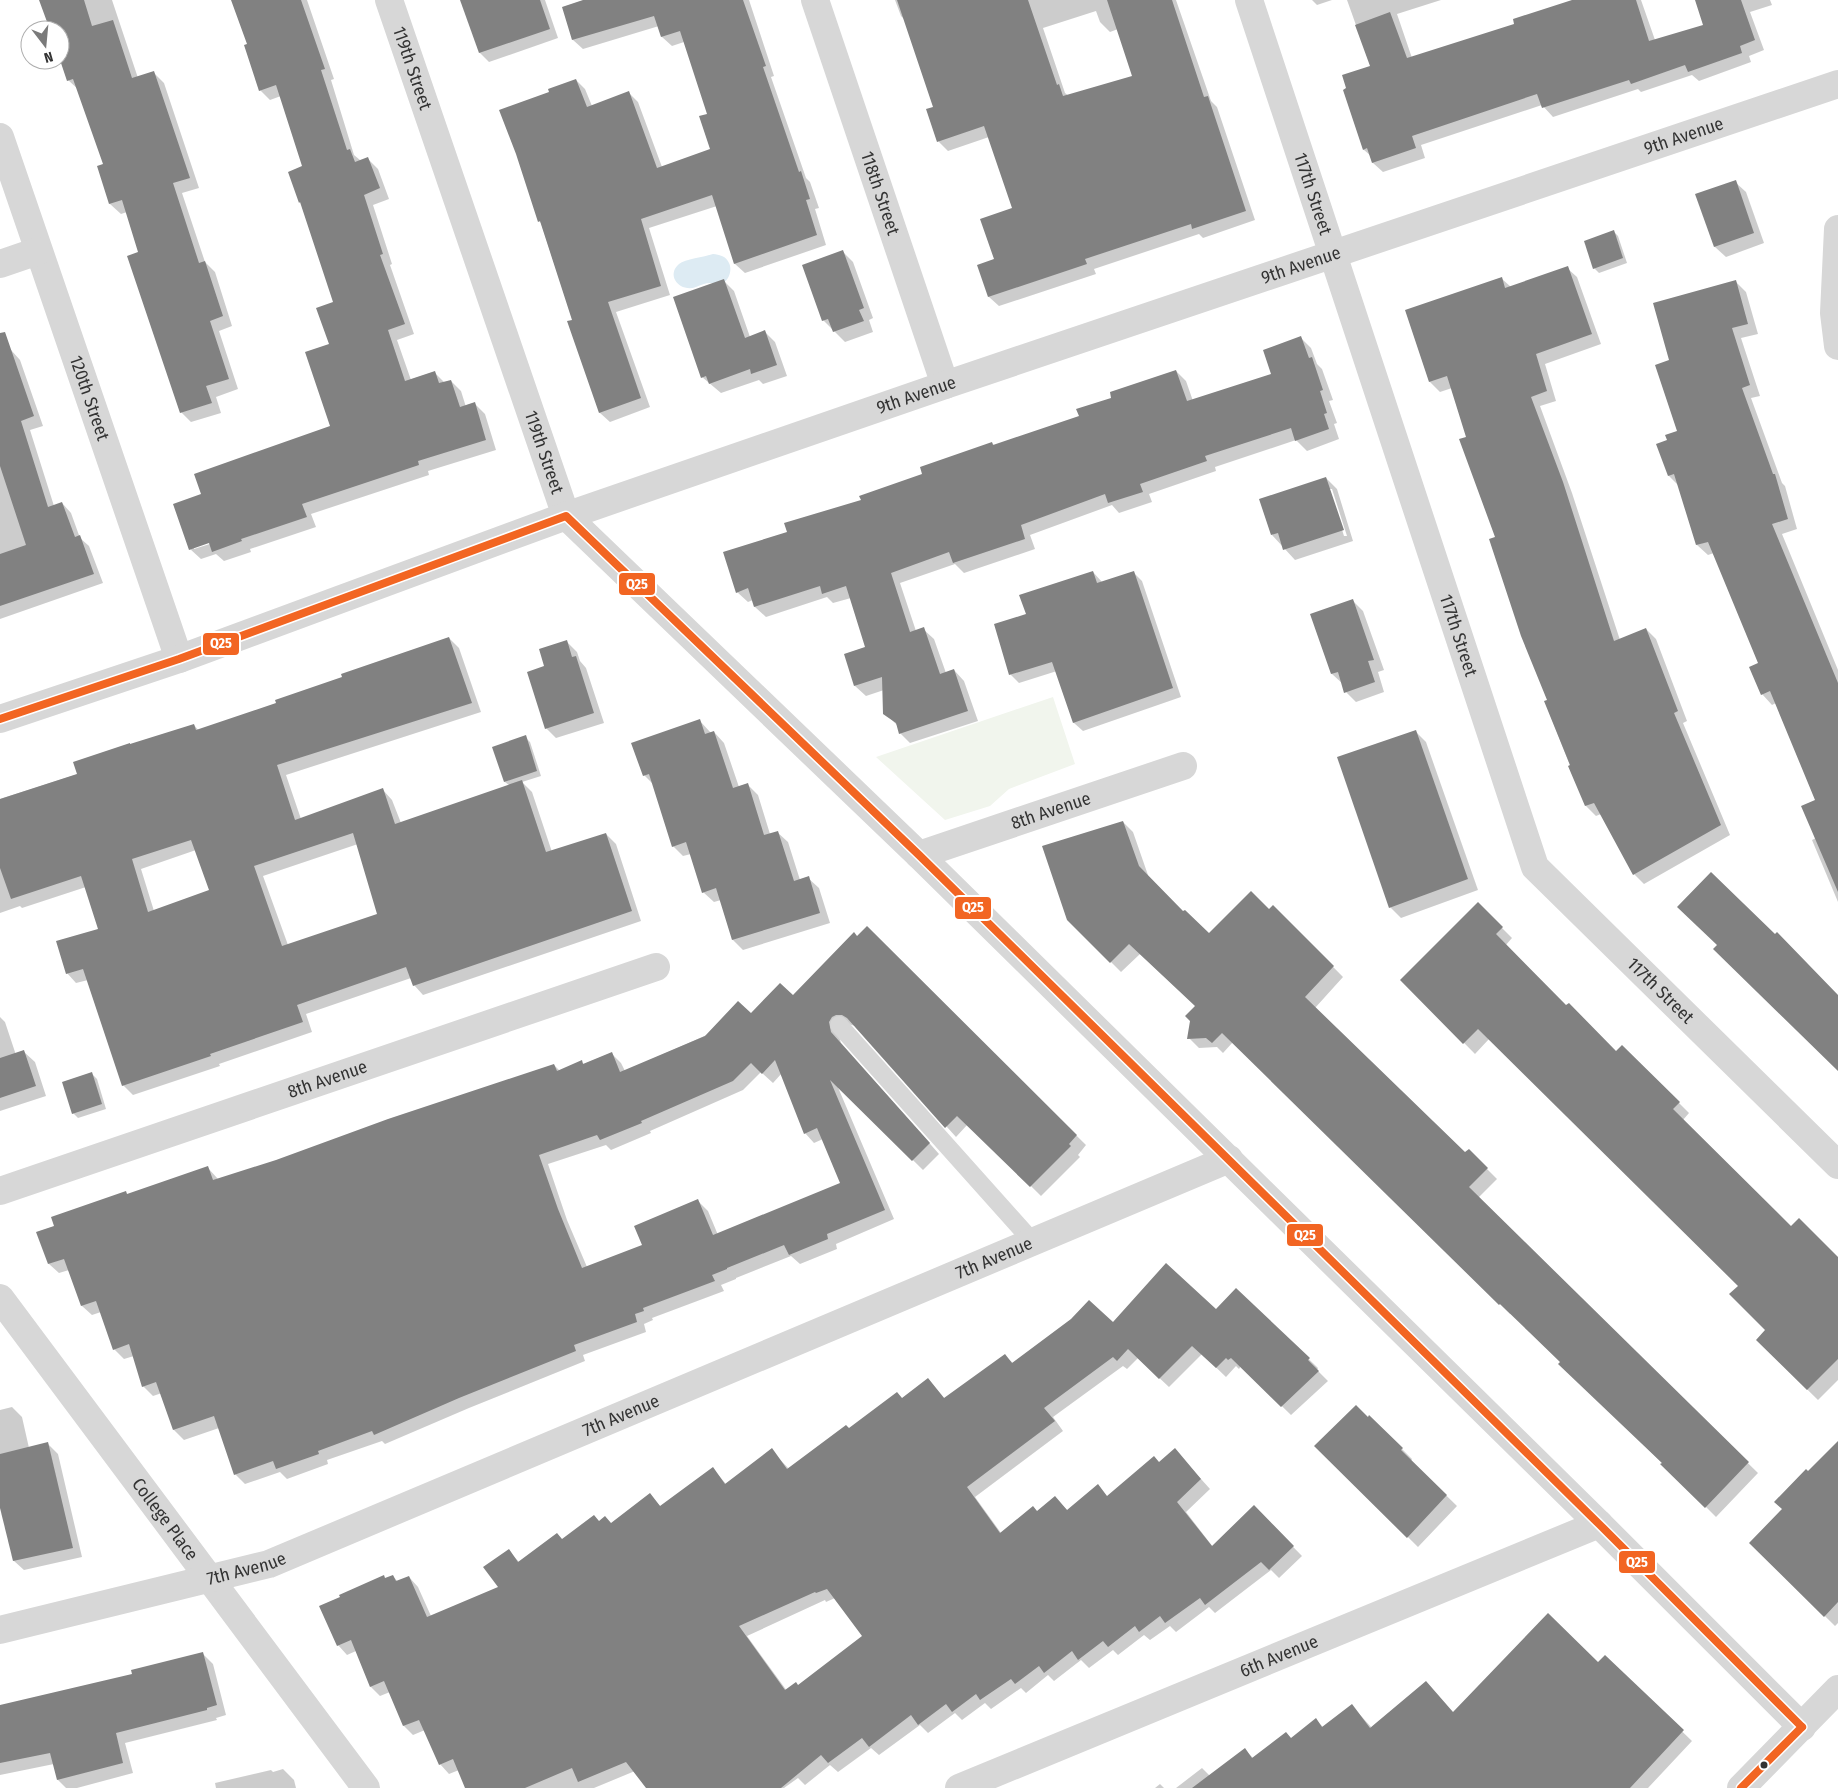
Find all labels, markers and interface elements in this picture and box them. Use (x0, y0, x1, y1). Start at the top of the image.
north arrow (20, 20, 70, 70)
street label: 119th Street (388, 24, 437, 113)
text: N (42, 48, 55, 66)
street label: 9th Avenue (1641, 112, 1727, 160)
street label: 118th Street (856, 149, 905, 238)
street label: 117th Street (1289, 150, 1337, 238)
street label: 9th Avenue (1258, 241, 1344, 289)
street label: 120th Street (65, 353, 114, 444)
street label: 9th Avenue (874, 371, 959, 419)
street label: 119th Street (520, 408, 569, 497)
line badge: Q25 (618, 572, 656, 596)
text: Q25 (626, 576, 648, 593)
street label: 117th Street (1435, 591, 1482, 679)
line badge: Q25 (202, 632, 240, 656)
text: Q25 (210, 635, 232, 652)
street label: 8th Avenue (1008, 787, 1094, 834)
line badge: Q25 (954, 896, 992, 920)
text: Q25 (962, 899, 984, 916)
street label: 117th Street (1622, 953, 1699, 1028)
street label: 8th Avenue (285, 1055, 370, 1103)
line badge: Q25 (1286, 1223, 1324, 1247)
text: Q25 (1294, 1227, 1316, 1244)
street label: 7th Avenue (953, 1232, 1036, 1284)
street label: 7th Avenue (579, 1390, 663, 1441)
street label: College Place (127, 1474, 203, 1565)
street label: 7th Avenue (205, 1547, 290, 1590)
line badge: Q25 (1618, 1550, 1656, 1574)
text: Q25 (1626, 1554, 1648, 1571)
street label: 6th Avenue (1236, 1630, 1321, 1682)
unlabelled marker (1759, 1760, 1769, 1770)

